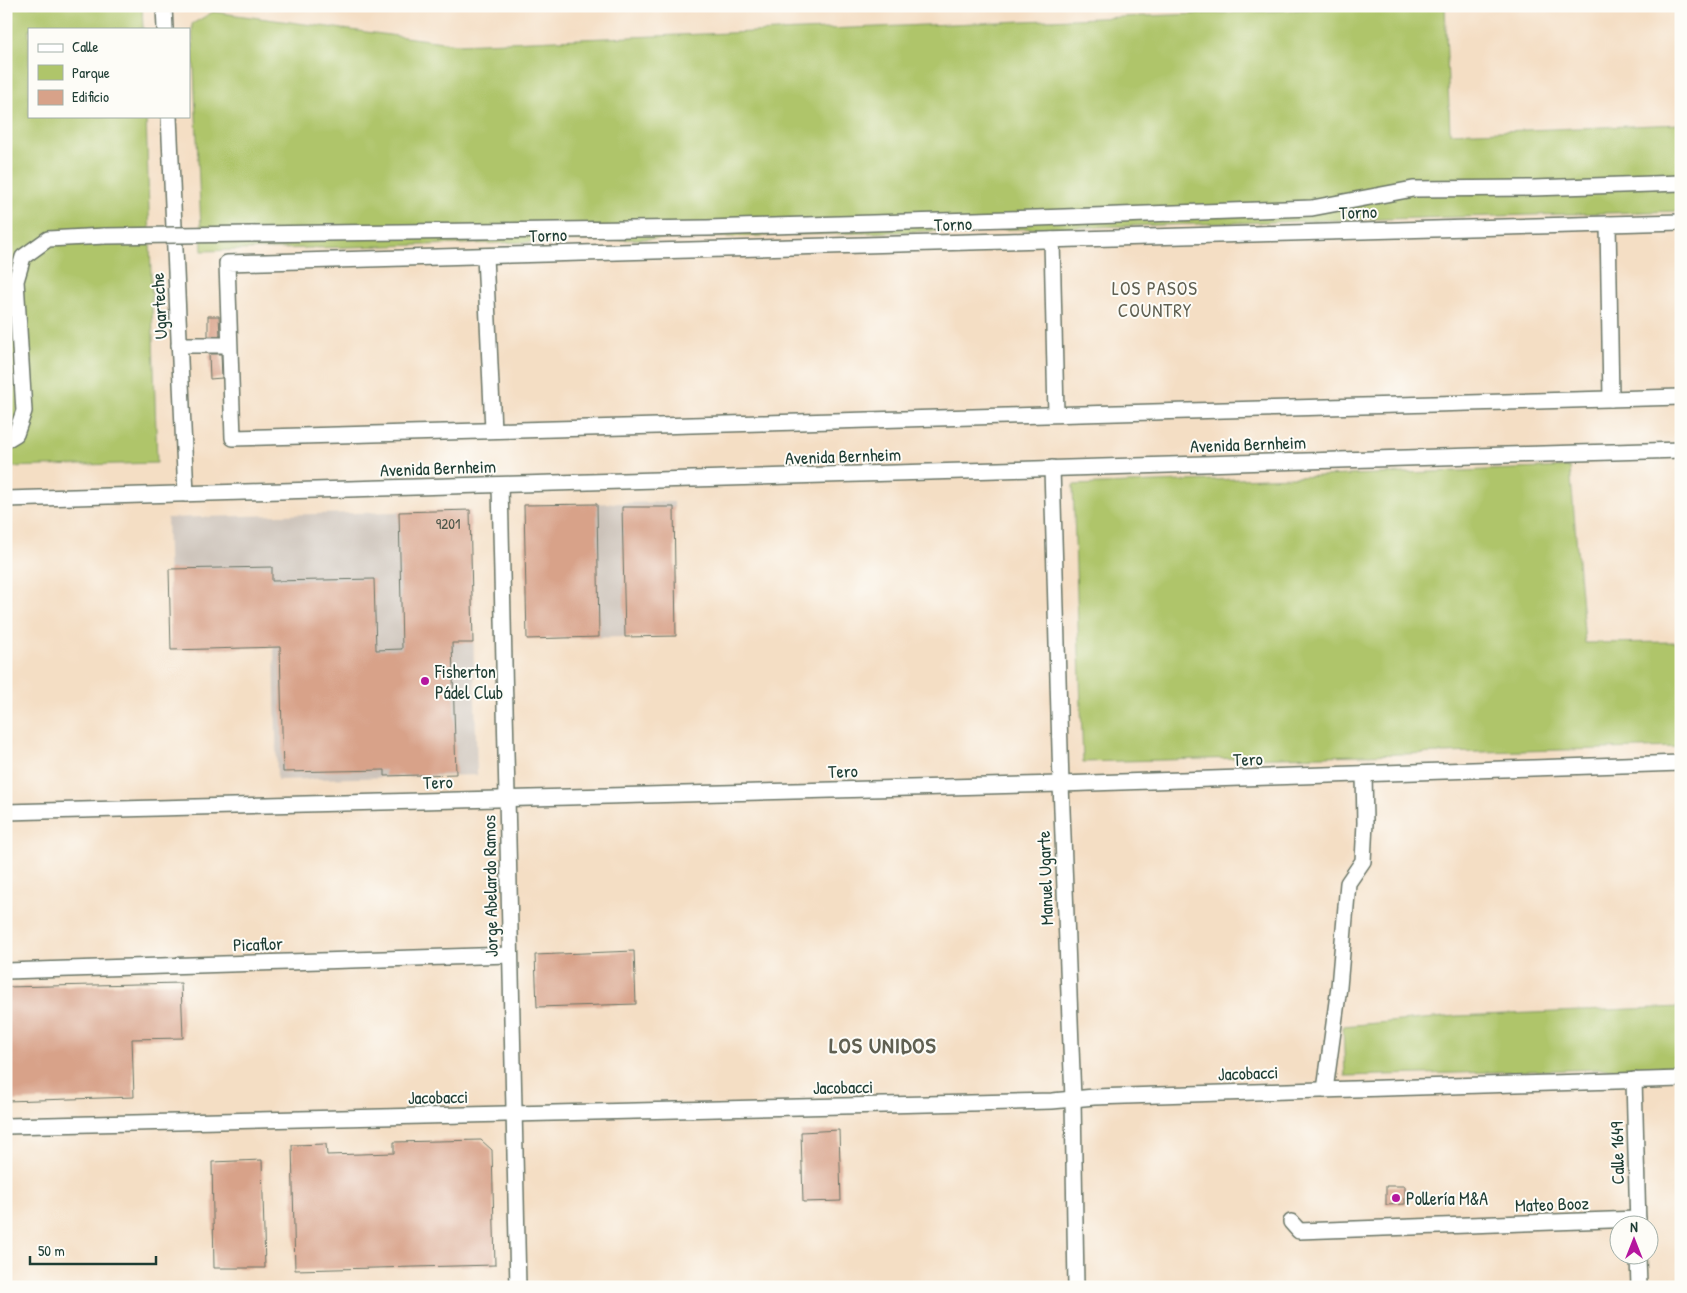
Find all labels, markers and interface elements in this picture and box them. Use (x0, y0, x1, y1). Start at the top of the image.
legend (28, 28, 190, 118)
text: Calle (72, 36, 99, 57)
text: Parque (72, 62, 110, 83)
text: Edificio (72, 86, 109, 107)
street label: Torno (1339, 199, 1377, 225)
street label: Torno (934, 211, 972, 237)
street label: Torno (529, 222, 567, 248)
street label: Ugarteche (145, 272, 173, 340)
district label: LOS PASOS COUNTRY (1112, 275, 1198, 323)
street label: Avenida Bernheim (1190, 429, 1306, 459)
street label: Avenida Bernheim (785, 441, 901, 471)
street label: Avenida Bernheim (380, 453, 496, 483)
house number: 9201 (436, 513, 460, 534)
place label: Fisherton Pádel Club (434, 659, 503, 705)
marker: Fisherton Pádel Club (419, 675, 431, 687)
street label: Tero (1233, 746, 1263, 772)
street label: Tero (828, 758, 858, 784)
street label: Tero (423, 769, 453, 795)
street label: Jorge Abelardo Ramos (476, 815, 504, 957)
street label: Manuel Ugarte (1031, 830, 1059, 926)
street label: Picaflor (233, 931, 284, 957)
district label: LOS UNIDOS (829, 1030, 937, 1060)
street label: Jacobacci (1217, 1059, 1279, 1087)
street label: Jacobacci (813, 1074, 873, 1100)
street label: Jacobacci (408, 1084, 468, 1110)
street label: Calle 1649 (1604, 1121, 1630, 1185)
place label: Pollería M&A (1406, 1186, 1488, 1211)
street label: Mateo Booz (1515, 1190, 1590, 1218)
marker: Pollería M&A (1390, 1192, 1402, 1204)
north arrow (1610, 1216, 1660, 1266)
text: N (1630, 1217, 1638, 1236)
scale bar (30, 1233, 156, 1265)
text: 50 m (38, 1240, 65, 1261)

